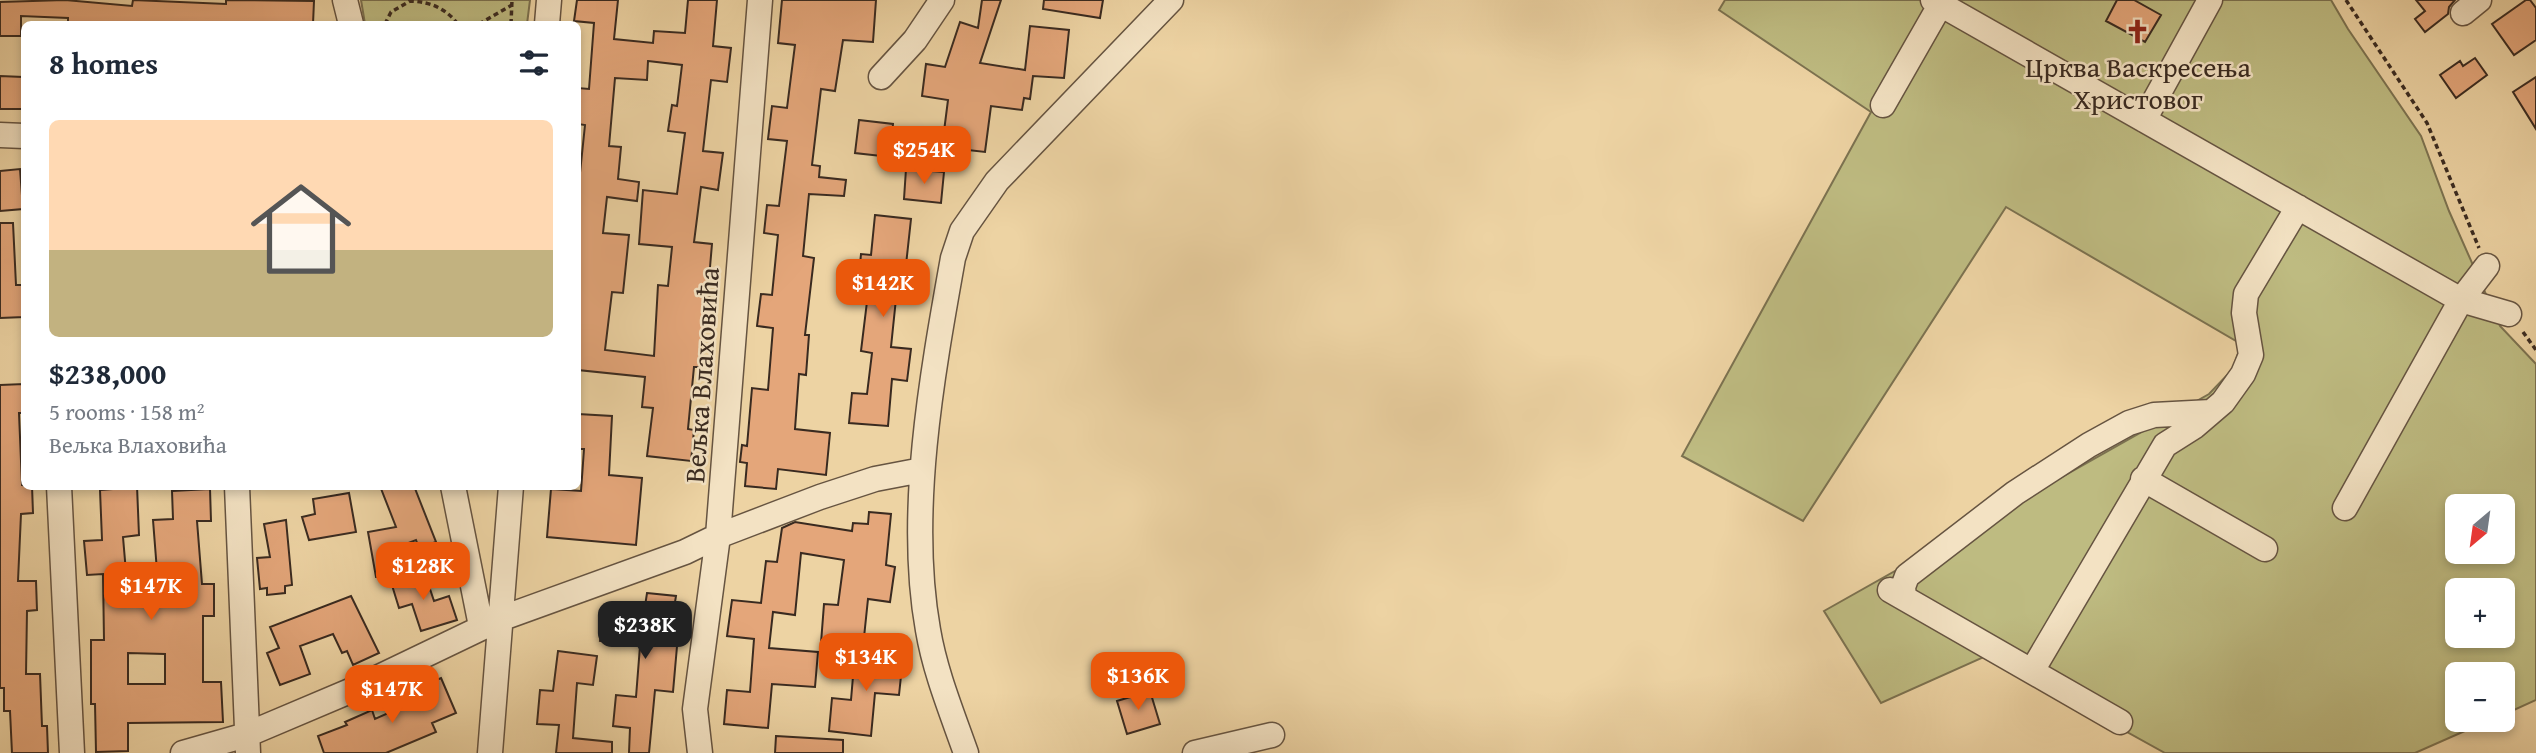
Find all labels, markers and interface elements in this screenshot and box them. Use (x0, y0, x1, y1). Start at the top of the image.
church icon: Црква Васкресења Христовог (2124, 18, 2152, 46)
text: 8 homes (49, 41, 158, 85)
icon: filters (515, 44, 553, 82)
place label: Црква Васкресења Христовог (2025, 46, 2251, 119)
pin: $254K (875, 127, 973, 186)
text: $254K (893, 132, 955, 165)
icon: home (238, 166, 364, 292)
pin: $142K (834, 260, 932, 319)
street label: Вељка Влаховића (673, 265, 729, 484)
text: $142K (852, 265, 914, 298)
text: $238,000 (49, 351, 166, 395)
text: 5 rooms · 158 m² (49, 395, 204, 428)
text: Вељка Влаховића (49, 428, 227, 461)
north arrow (2445, 494, 2515, 564)
map controls (2445, 494, 2515, 732)
pin: $128K (374, 542, 472, 602)
text: $128K (392, 548, 454, 581)
pin: $147K (102, 562, 200, 622)
text: $147K (120, 568, 182, 601)
button: + (2445, 578, 2515, 648)
pin: $238K (596, 602, 694, 661)
text: $238K (614, 607, 676, 640)
pin: $134K (817, 634, 915, 693)
text: $134K (835, 639, 897, 672)
pin: $136K (1089, 652, 1187, 712)
text: $136K (1107, 658, 1169, 691)
button: − (2445, 662, 2515, 732)
pin: $147K (343, 666, 441, 725)
text: $147K (361, 671, 423, 704)

